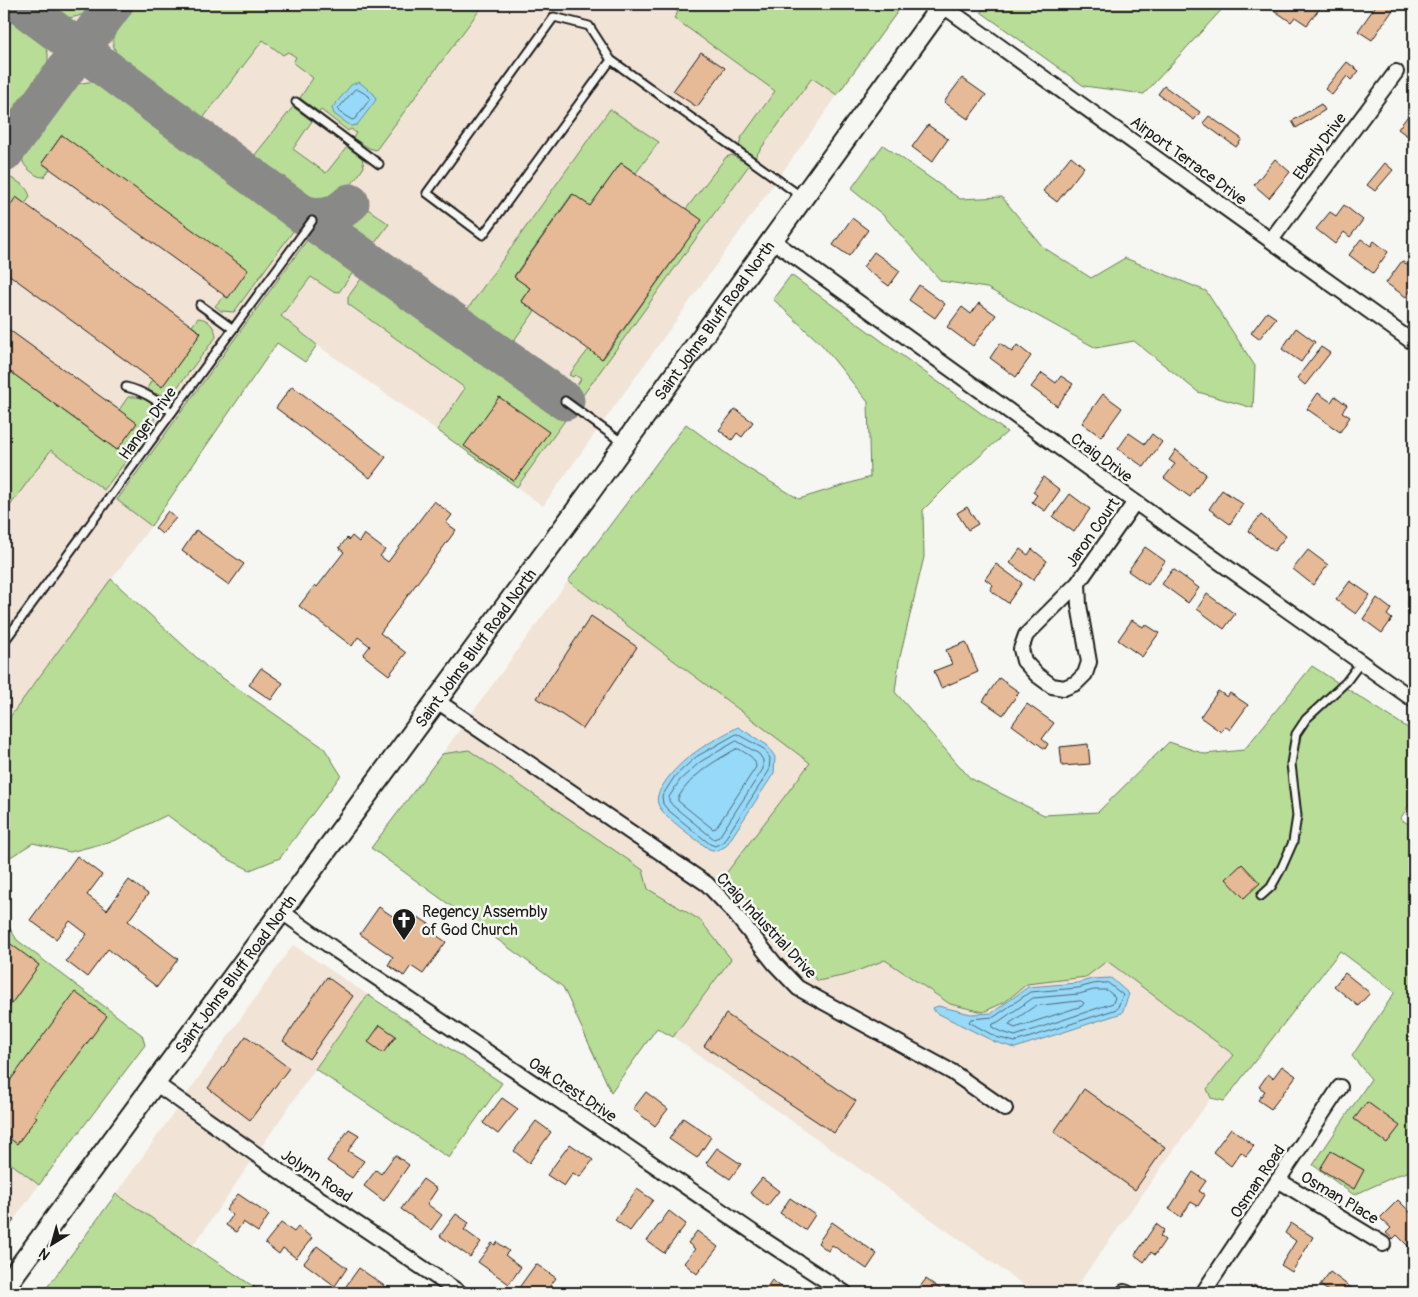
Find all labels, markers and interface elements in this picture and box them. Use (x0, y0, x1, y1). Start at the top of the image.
street label: Eberly Drive (1289, 109, 1351, 184)
street label: Airport Terrace Drive (1126, 112, 1251, 210)
street label: Saint Johns Bluff Road North (650, 237, 779, 405)
street label: Hanger Drive (115, 383, 181, 464)
street label: Craig Drive (1067, 429, 1136, 487)
street label: Jaron Court (1062, 494, 1124, 571)
street label: Saint Johns Bluff Road North (411, 565, 541, 732)
street label: Craig Industrial Drive (712, 868, 821, 983)
street label: Saint Johns Bluff Road North (171, 891, 301, 1058)
place label: Regency Assembly of God Church (422, 902, 548, 940)
church icon: Regency Assembly of God Church (391, 907, 417, 941)
street label: Oak Crest Drive (525, 1053, 620, 1127)
street label: Osman Road (1226, 1141, 1290, 1222)
street label: Jolynn Road (277, 1145, 356, 1207)
street label: Osman Place (1297, 1167, 1382, 1229)
north arrow (28, 1220, 78, 1270)
text: N (36, 1244, 53, 1264)

